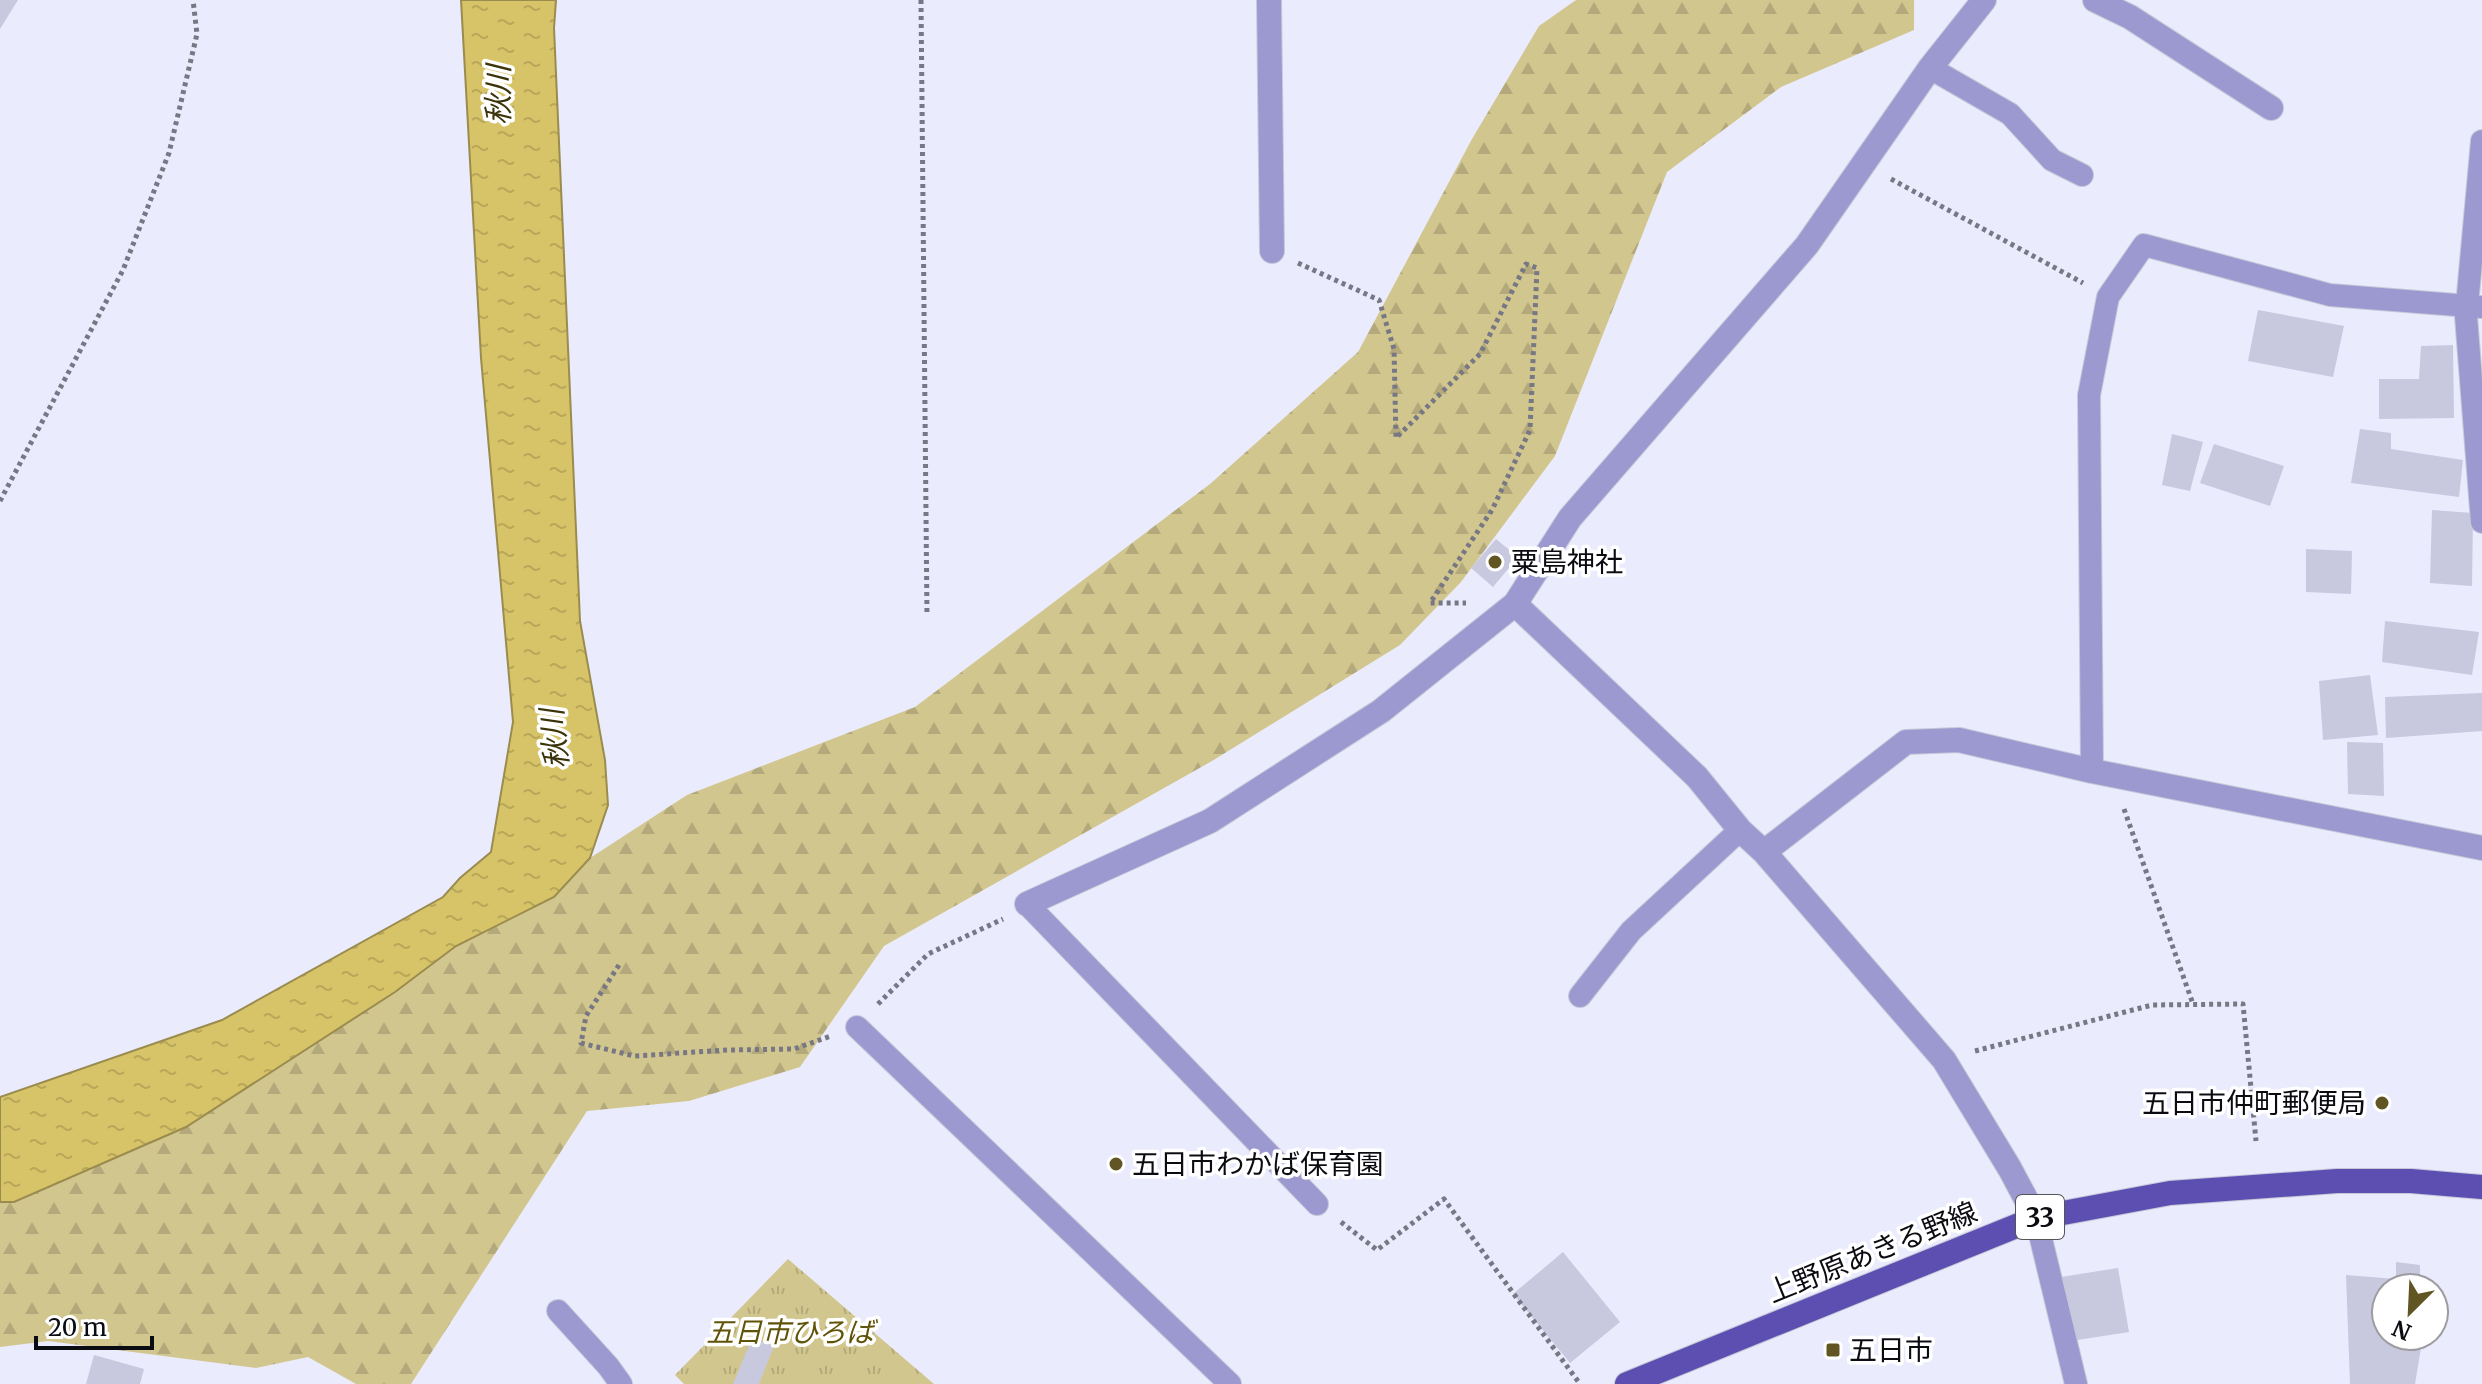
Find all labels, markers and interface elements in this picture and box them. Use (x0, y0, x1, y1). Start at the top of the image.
water label: 秋川 (479, 62, 517, 125)
place label: 粟島神社 (1511, 544, 1623, 580)
marker: 粟島神社 (1486, 553, 1504, 571)
water label: 秋川 (532, 704, 576, 771)
place label: 五日市仲町郵便局 (2142, 1085, 2366, 1121)
marker: 五日市仲町郵便局 (2373, 1094, 2391, 1112)
place label: 五日市わかば保育園 (1132, 1146, 1384, 1182)
marker: 五日市わかば保育園 (1107, 1155, 1125, 1173)
street label: 上野原あきる野線 (1762, 1193, 1982, 1311)
road number: 33 (2016, 1195, 2064, 1239)
north arrow (2370, 1272, 2450, 1352)
scale bar (36, 1300, 152, 1350)
text: 20 m (48, 1312, 107, 1343)
park label: 五日市ひろば (706, 1314, 879, 1350)
text: N (2388, 1314, 2416, 1347)
place label: 五日市 (1849, 1332, 1933, 1368)
marker: 五日市 (1824, 1341, 1842, 1359)

